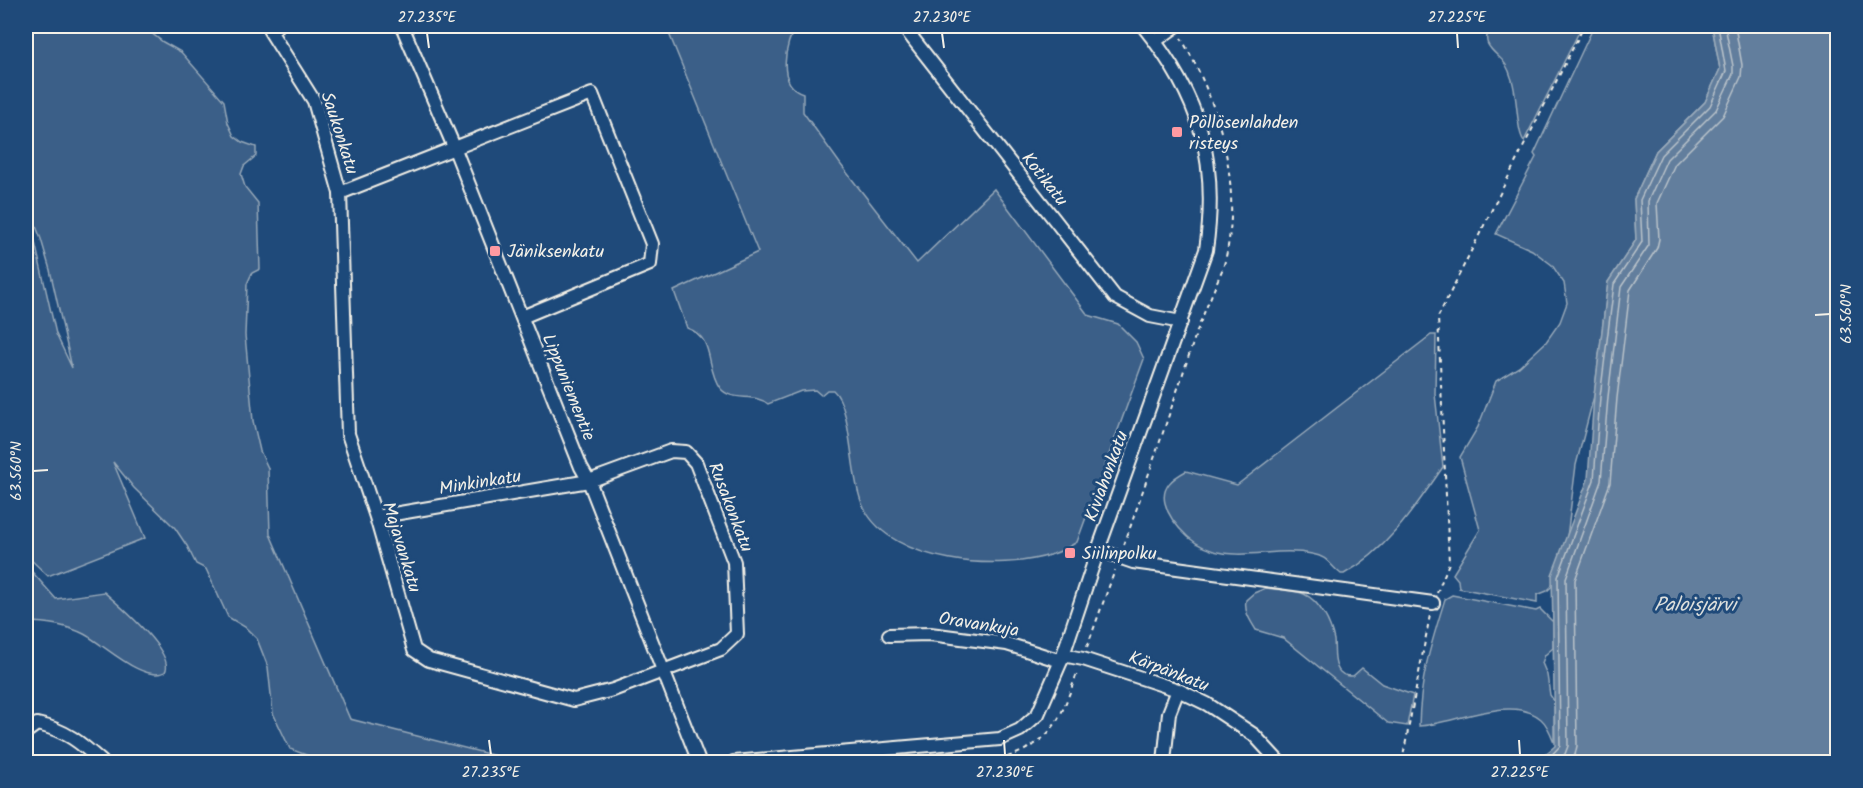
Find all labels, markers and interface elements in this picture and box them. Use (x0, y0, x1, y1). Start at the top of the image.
text: 27.235°E (398, 6, 457, 30)
text: 27.230°E (913, 6, 972, 30)
text: 27.225°E (1428, 6, 1487, 30)
street label: Saukonkatu (312, 88, 366, 179)
place label: Pöllösenlahden risteys (1189, 109, 1298, 159)
marker: Pöllösenlahden risteys (1170, 125, 1184, 139)
street label: Kotikatu (1013, 146, 1075, 214)
place label: Jäniksenkatu (507, 238, 604, 267)
marker: Jäniksenkatu (488, 244, 502, 258)
text: 63.560°N (1835, 284, 1859, 344)
street label: Lippuniementie (533, 330, 602, 446)
street label: Kiviahonkatu (1078, 427, 1137, 526)
text: 63.560°N (5, 441, 29, 501)
street label: Rusakonkatu (699, 458, 760, 557)
street label: Minkinkatu (437, 463, 524, 504)
street label: Majavankatu (373, 498, 428, 597)
place label: Siilinpolku (1082, 540, 1157, 569)
marker: Siilinpolku (1063, 546, 1077, 560)
water label: Paloisjärvi (1654, 590, 1740, 622)
street label: Oravankuja (936, 605, 1021, 646)
street label: Kärpänkatu (1124, 644, 1213, 701)
text: 27.235°E (462, 761, 521, 785)
text: 27.230°E (976, 761, 1035, 785)
text: 27.225°E (1491, 761, 1550, 785)

